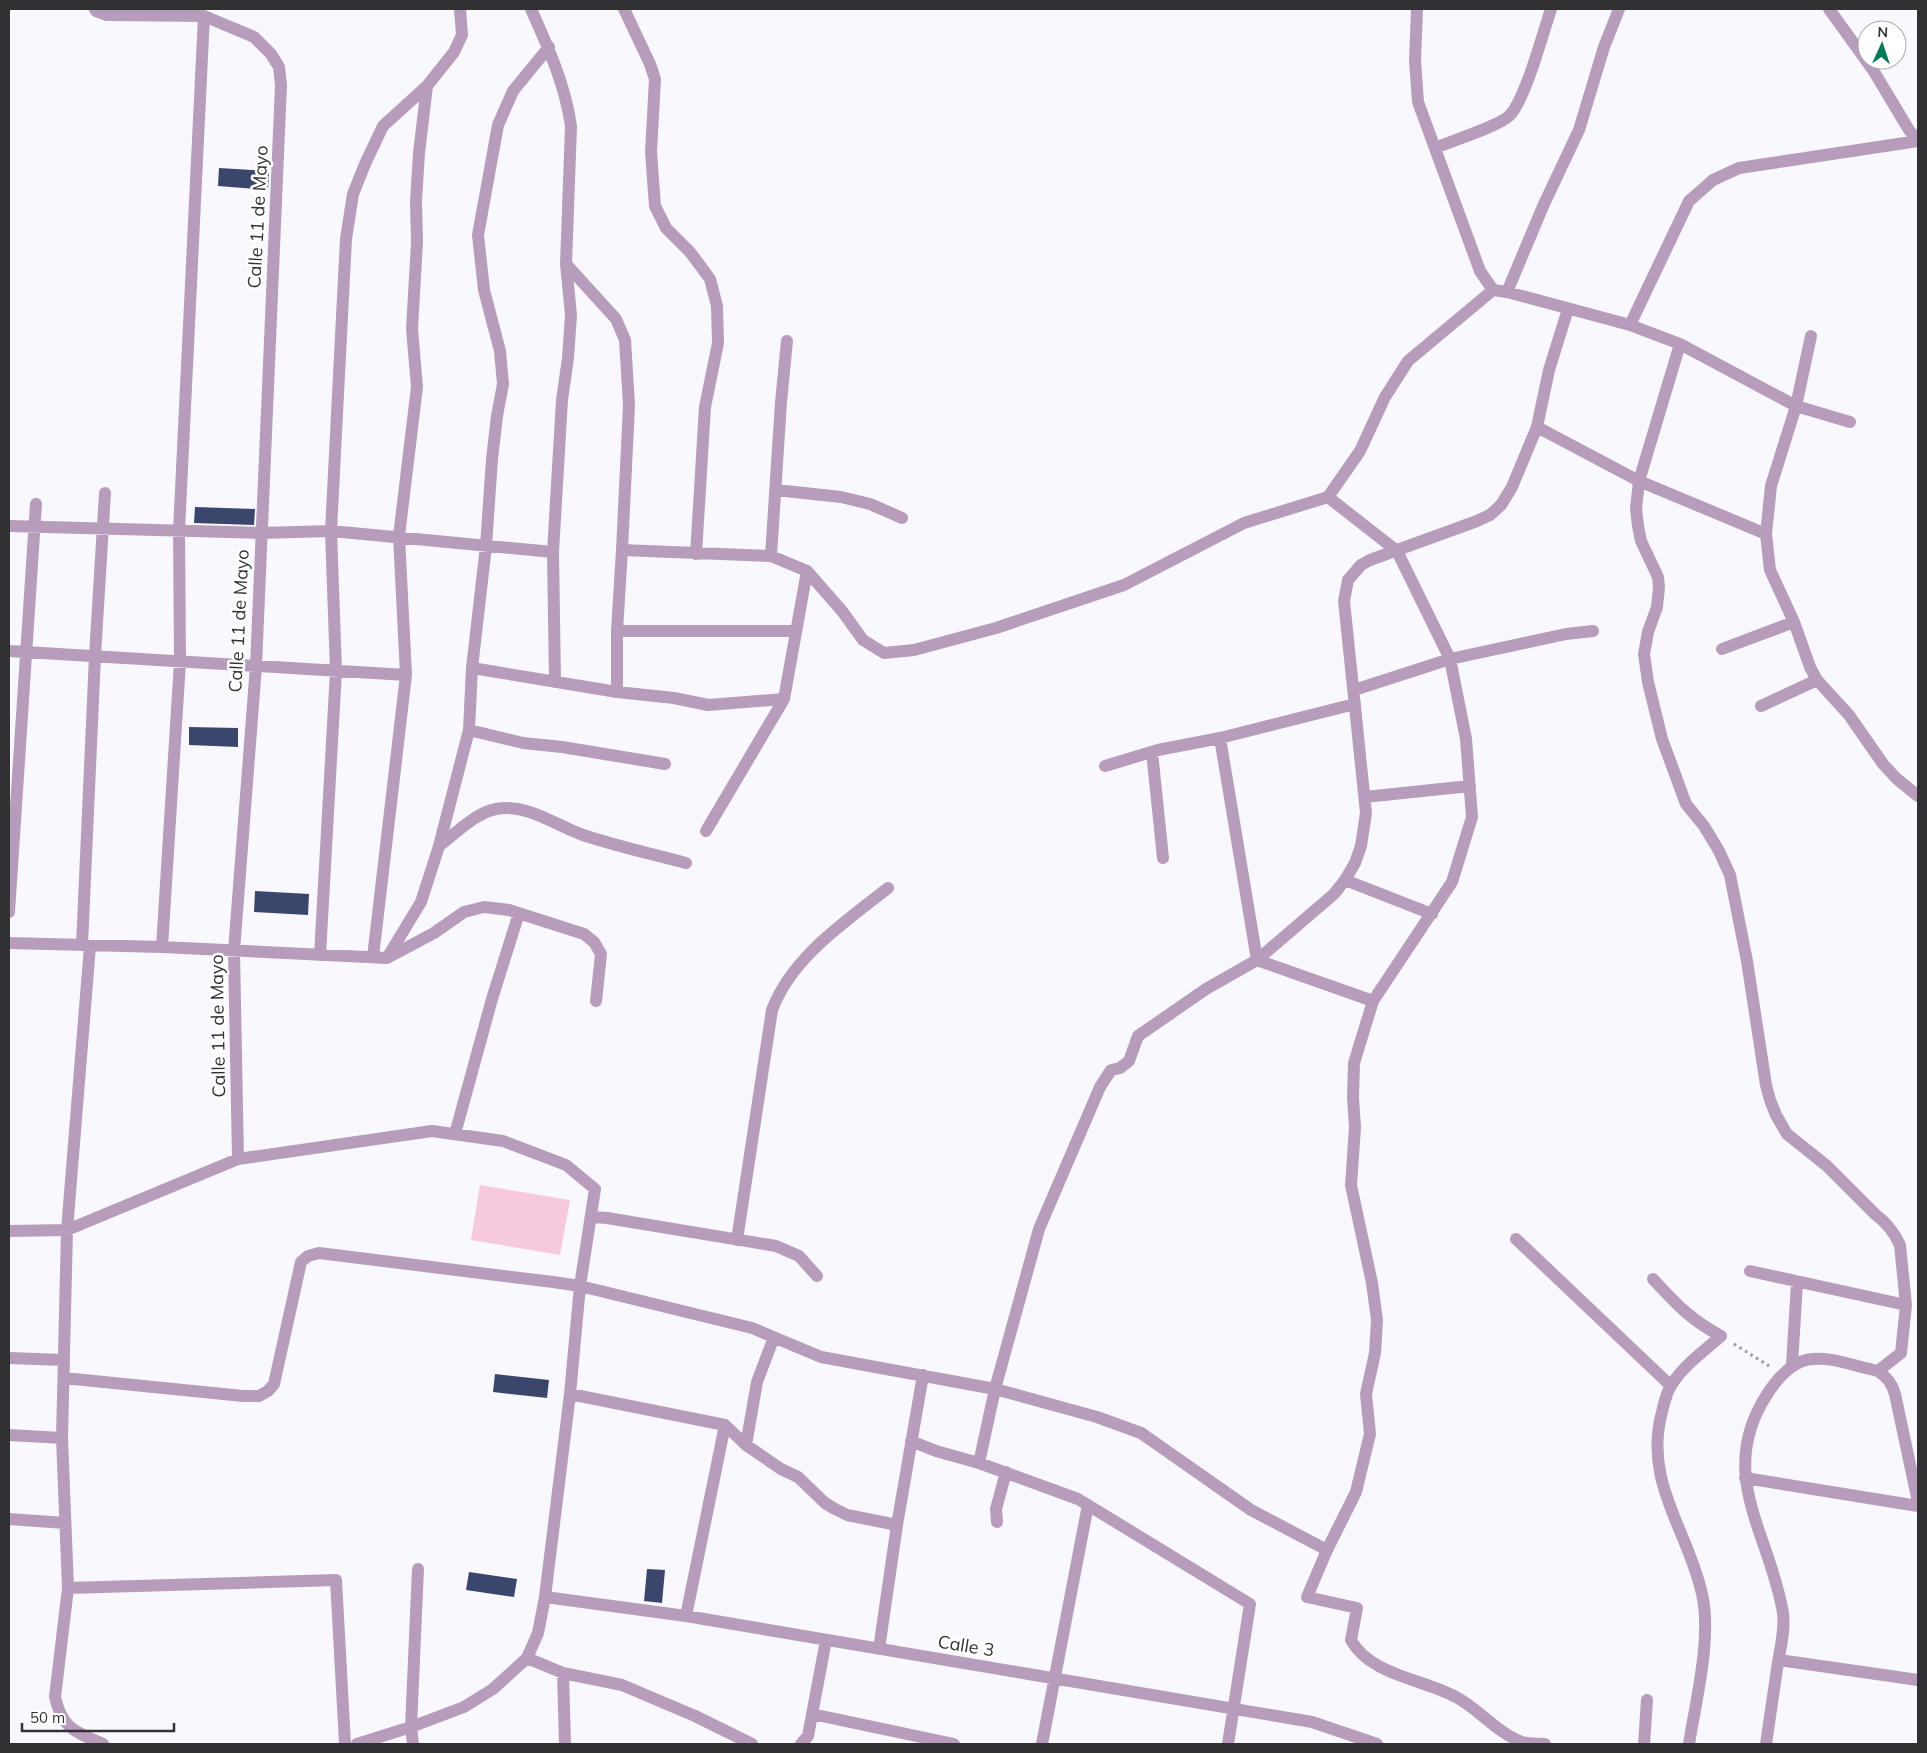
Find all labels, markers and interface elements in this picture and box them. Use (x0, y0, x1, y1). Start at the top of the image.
north arrow (1857, 20, 1907, 70)
text: N (1877, 23, 1888, 41)
street label: Calle 11 de Mayo (242, 145, 273, 289)
street label: Calle 11 de Mayo (223, 549, 254, 693)
street label: Calle 11 de Mayo (205, 954, 230, 1098)
street label: Calle 3 (936, 1630, 996, 1661)
scale bar (22, 1700, 175, 1732)
text: 50 m (30, 1708, 65, 1727)

